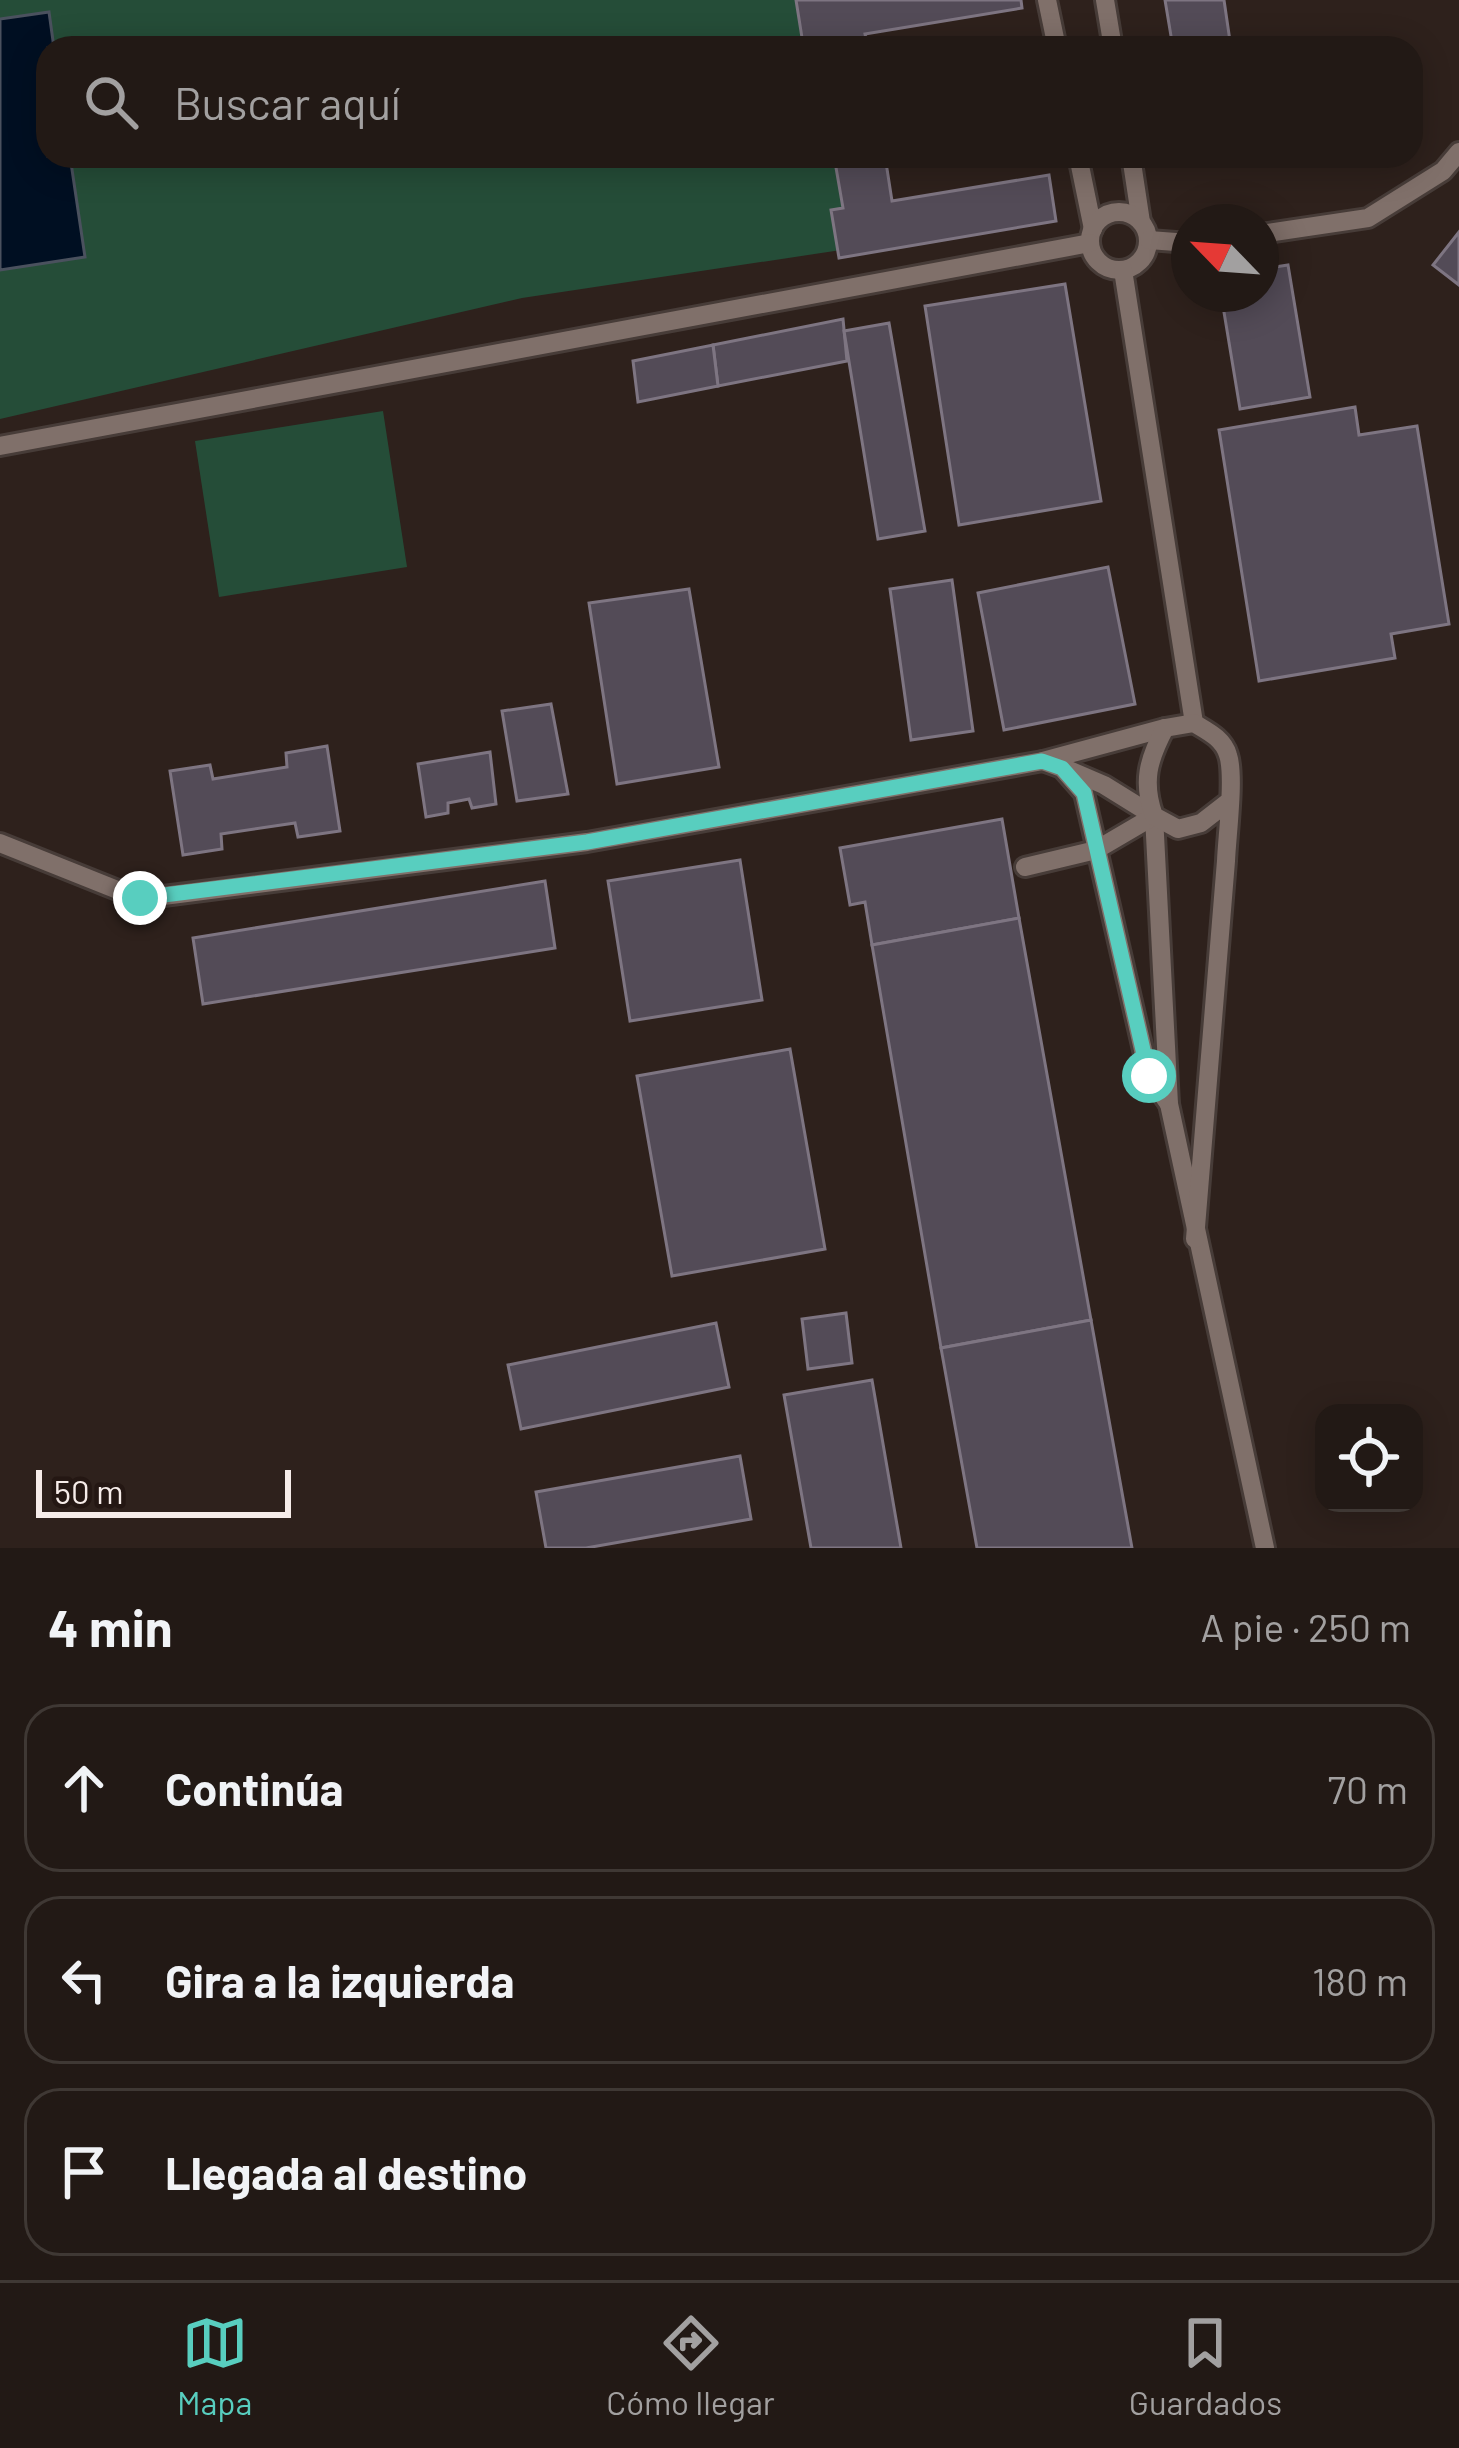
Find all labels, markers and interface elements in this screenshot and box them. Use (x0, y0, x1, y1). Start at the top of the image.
search box (36, 36, 1423, 168)
icon: search (78, 69, 144, 135)
text: Buscar aquí (174, 75, 401, 129)
north arrow (1171, 204, 1279, 312)
route end (113, 871, 167, 925)
route start (1122, 1049, 1176, 1103)
map controls (1315, 1404, 1423, 1512)
button: locate (1315, 1404, 1423, 1512)
scale bar (36, 1464, 291, 1517)
text: 50 m (54, 1471, 124, 1511)
text: 4 min (48, 1596, 173, 1657)
text: A pie · 250 m (1200, 1603, 1411, 1650)
icon: ahead (51, 1755, 117, 1821)
text: Continúa (165, 1761, 344, 1815)
text: 70 m (1327, 1765, 1408, 1812)
icon: left (51, 1947, 117, 2013)
text: Gira a la izquierda (165, 1953, 514, 2007)
text: 180 m (1312, 1957, 1408, 2004)
icon: arrive (51, 2139, 117, 2205)
text: Llegada al destino (165, 2145, 527, 2199)
tab: Mapa (177, 2310, 252, 2422)
tab: Cómo llegar (606, 2310, 775, 2422)
tab: Guardados (1129, 2310, 1282, 2422)

